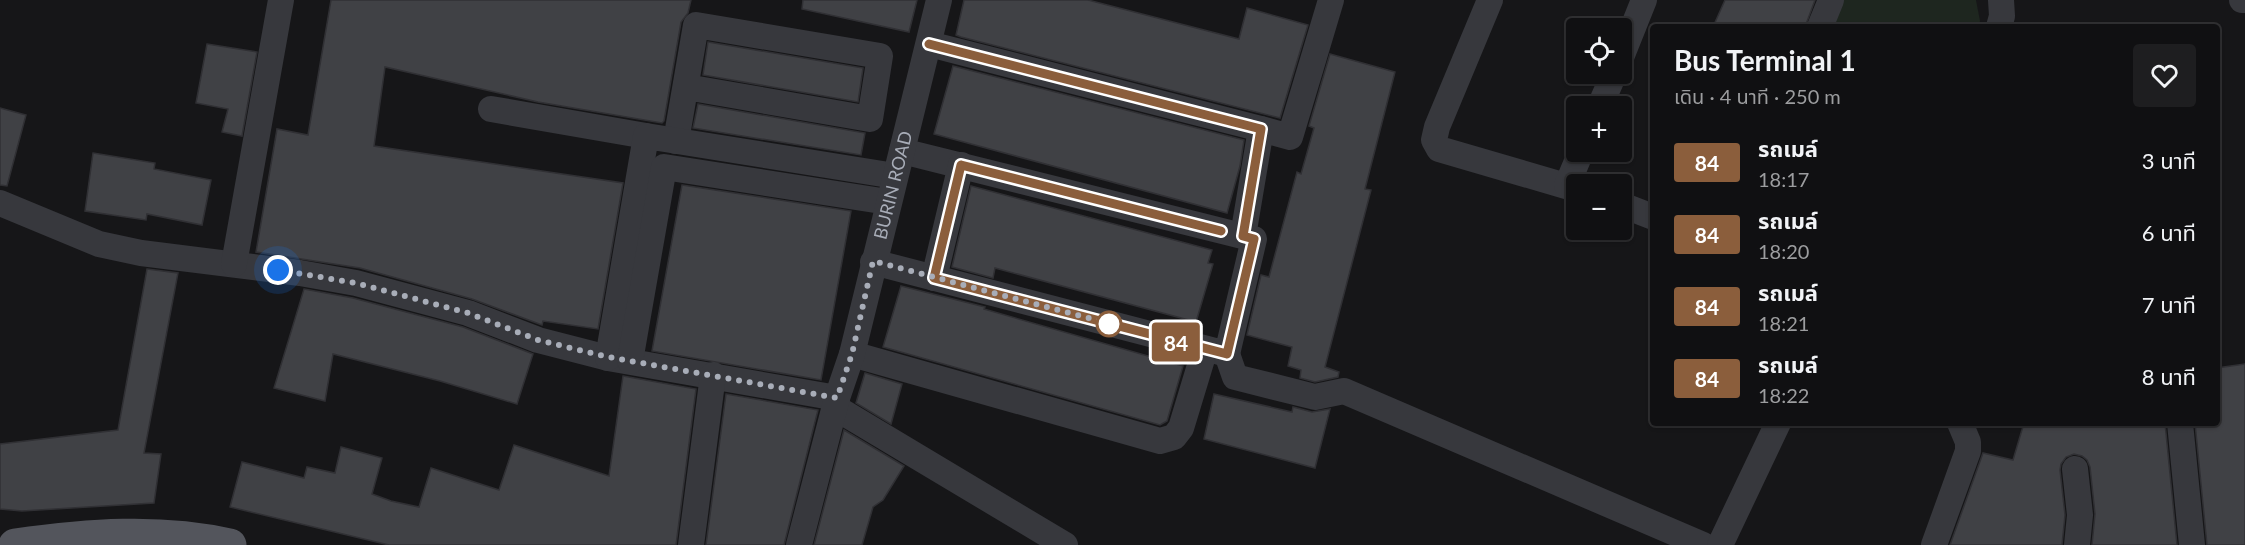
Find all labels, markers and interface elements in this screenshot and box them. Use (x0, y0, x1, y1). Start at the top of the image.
map controls (1566, 18, 1632, 240)
button: locate (1566, 18, 1632, 84)
text: Bus Terminal 1 (1674, 43, 1856, 77)
button: heart (2133, 44, 2196, 107)
text: เดิน · 4 นาที · 250 m (1674, 84, 1841, 108)
button: + (1566, 96, 1632, 162)
street label: BURIN ROAD (869, 129, 916, 241)
text: รถเมล์ (1758, 135, 1818, 162)
text: 3 นาที (2142, 147, 2196, 174)
text: 84 (1695, 150, 1719, 175)
text: 18:17 (1758, 167, 1809, 191)
button: − (1566, 174, 1632, 240)
text: รถเมล์ (1758, 207, 1818, 234)
text: 6 นาที (2142, 219, 2196, 246)
text: 84 (1695, 222, 1719, 247)
text: 18:20 (1758, 239, 1809, 263)
your location (263, 255, 293, 285)
text: รถเมล์ (1758, 279, 1818, 306)
text: 7 นาที (2142, 291, 2196, 318)
text: 84 (1695, 294, 1719, 319)
unlabelled marker (1096, 311, 1122, 337)
text: 18:21 (1758, 311, 1809, 335)
line badge: 84 (1149, 322, 1203, 362)
text: 84 (1164, 330, 1188, 355)
text: รถเมล์ (1758, 351, 1818, 378)
text: 8 นาที (2142, 363, 2196, 390)
text: 84 (1695, 366, 1719, 391)
text: 18:22 (1758, 383, 1809, 407)

